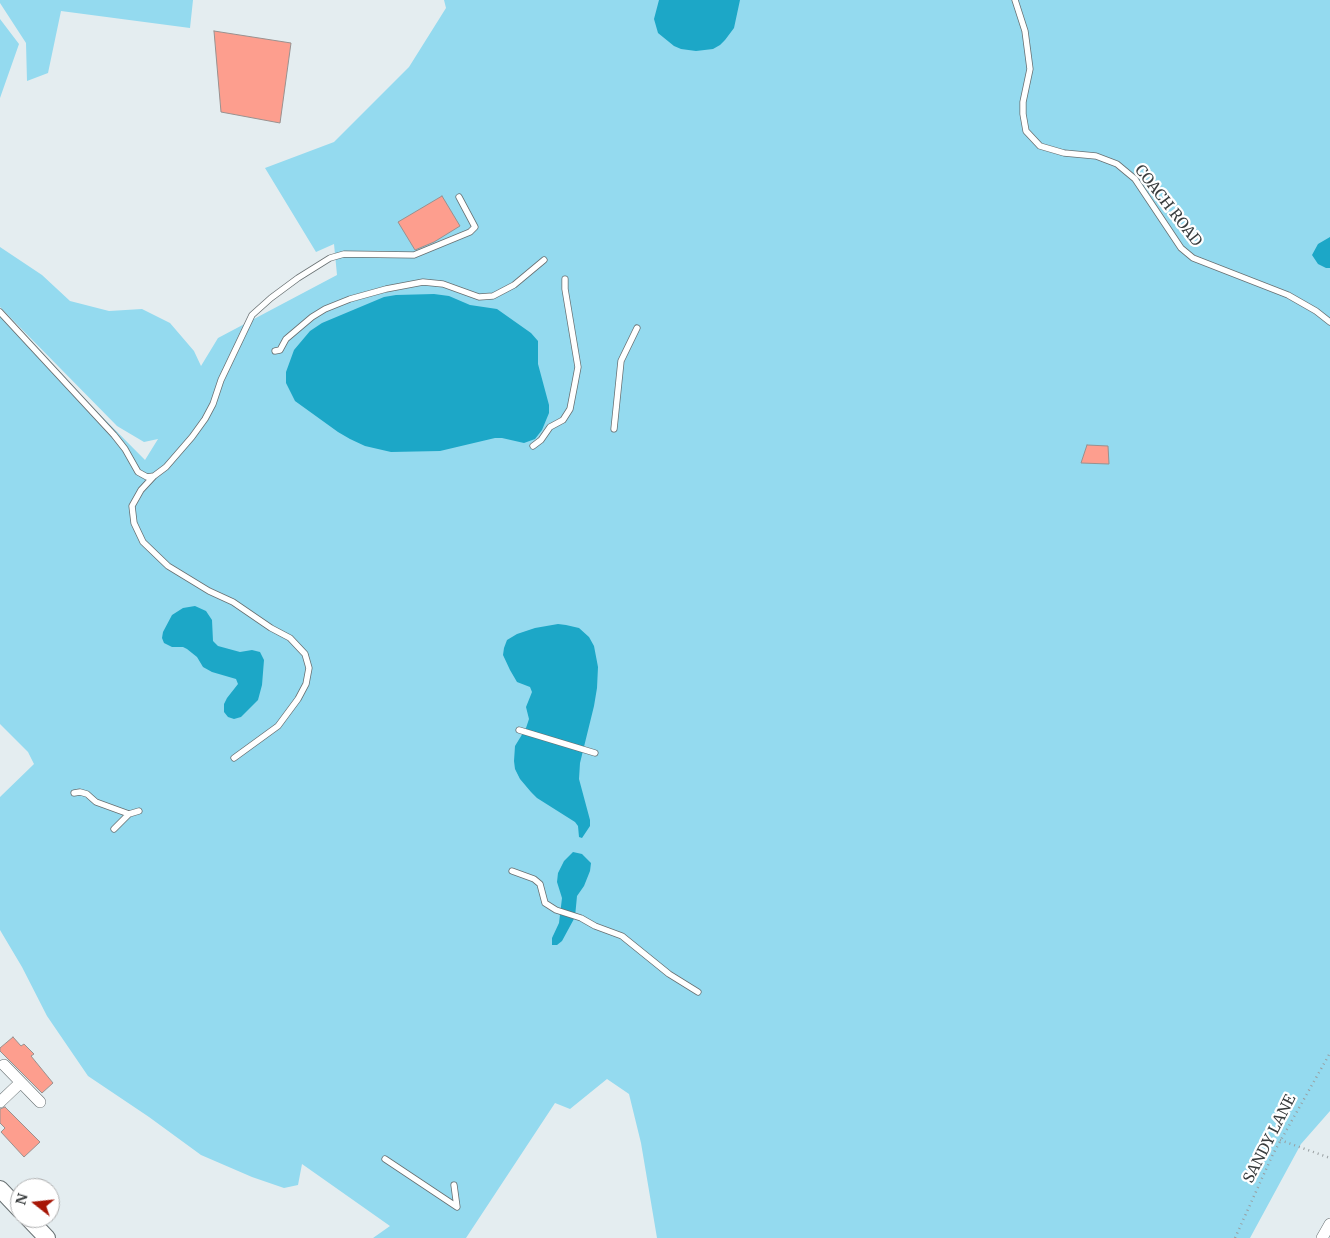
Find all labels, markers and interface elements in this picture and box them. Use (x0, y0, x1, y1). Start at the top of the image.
street label: COACH ROAD (1131, 162, 1205, 250)
street label: SANDY LANE (1240, 1092, 1300, 1186)
north arrow (10, 1178, 60, 1228)
text: N (11, 1191, 32, 1207)

